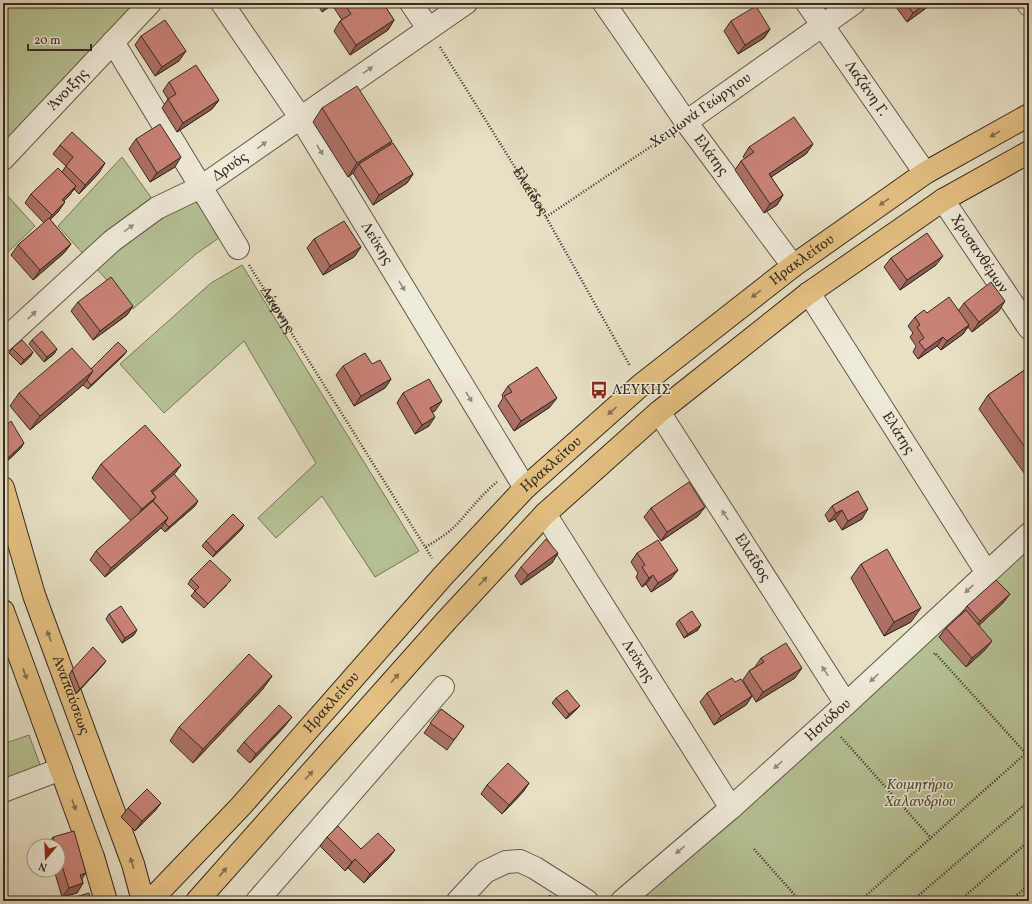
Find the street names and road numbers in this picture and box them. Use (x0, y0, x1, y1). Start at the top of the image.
street label: Λαζάνη Γ. (839, 56, 893, 121)
street label: Άνοιξης (43, 64, 94, 116)
street label: Χειμωνά Γεώργιου (646, 68, 756, 154)
street label: Ελάτης (688, 130, 733, 181)
street label: Δρυός (208, 147, 253, 187)
street label: Ελαΐδος (507, 163, 553, 220)
street label: Χρυσανθέμων (945, 210, 1013, 297)
street label: Λεύκης (356, 218, 398, 269)
street label: Ηρακλείτου (765, 229, 839, 291)
street label: Δάφνης (255, 283, 300, 338)
street label: Ελάτης (877, 408, 920, 459)
street label: Ηρακλείτου (516, 432, 587, 498)
street label: Ελαΐδος (729, 529, 776, 586)
street label: Λεύκης (617, 636, 660, 687)
street label: Αναπαύσεως (47, 652, 95, 738)
street label: Ηρακλείτου (299, 667, 365, 738)
street label: Ησιόδου (800, 694, 856, 747)

